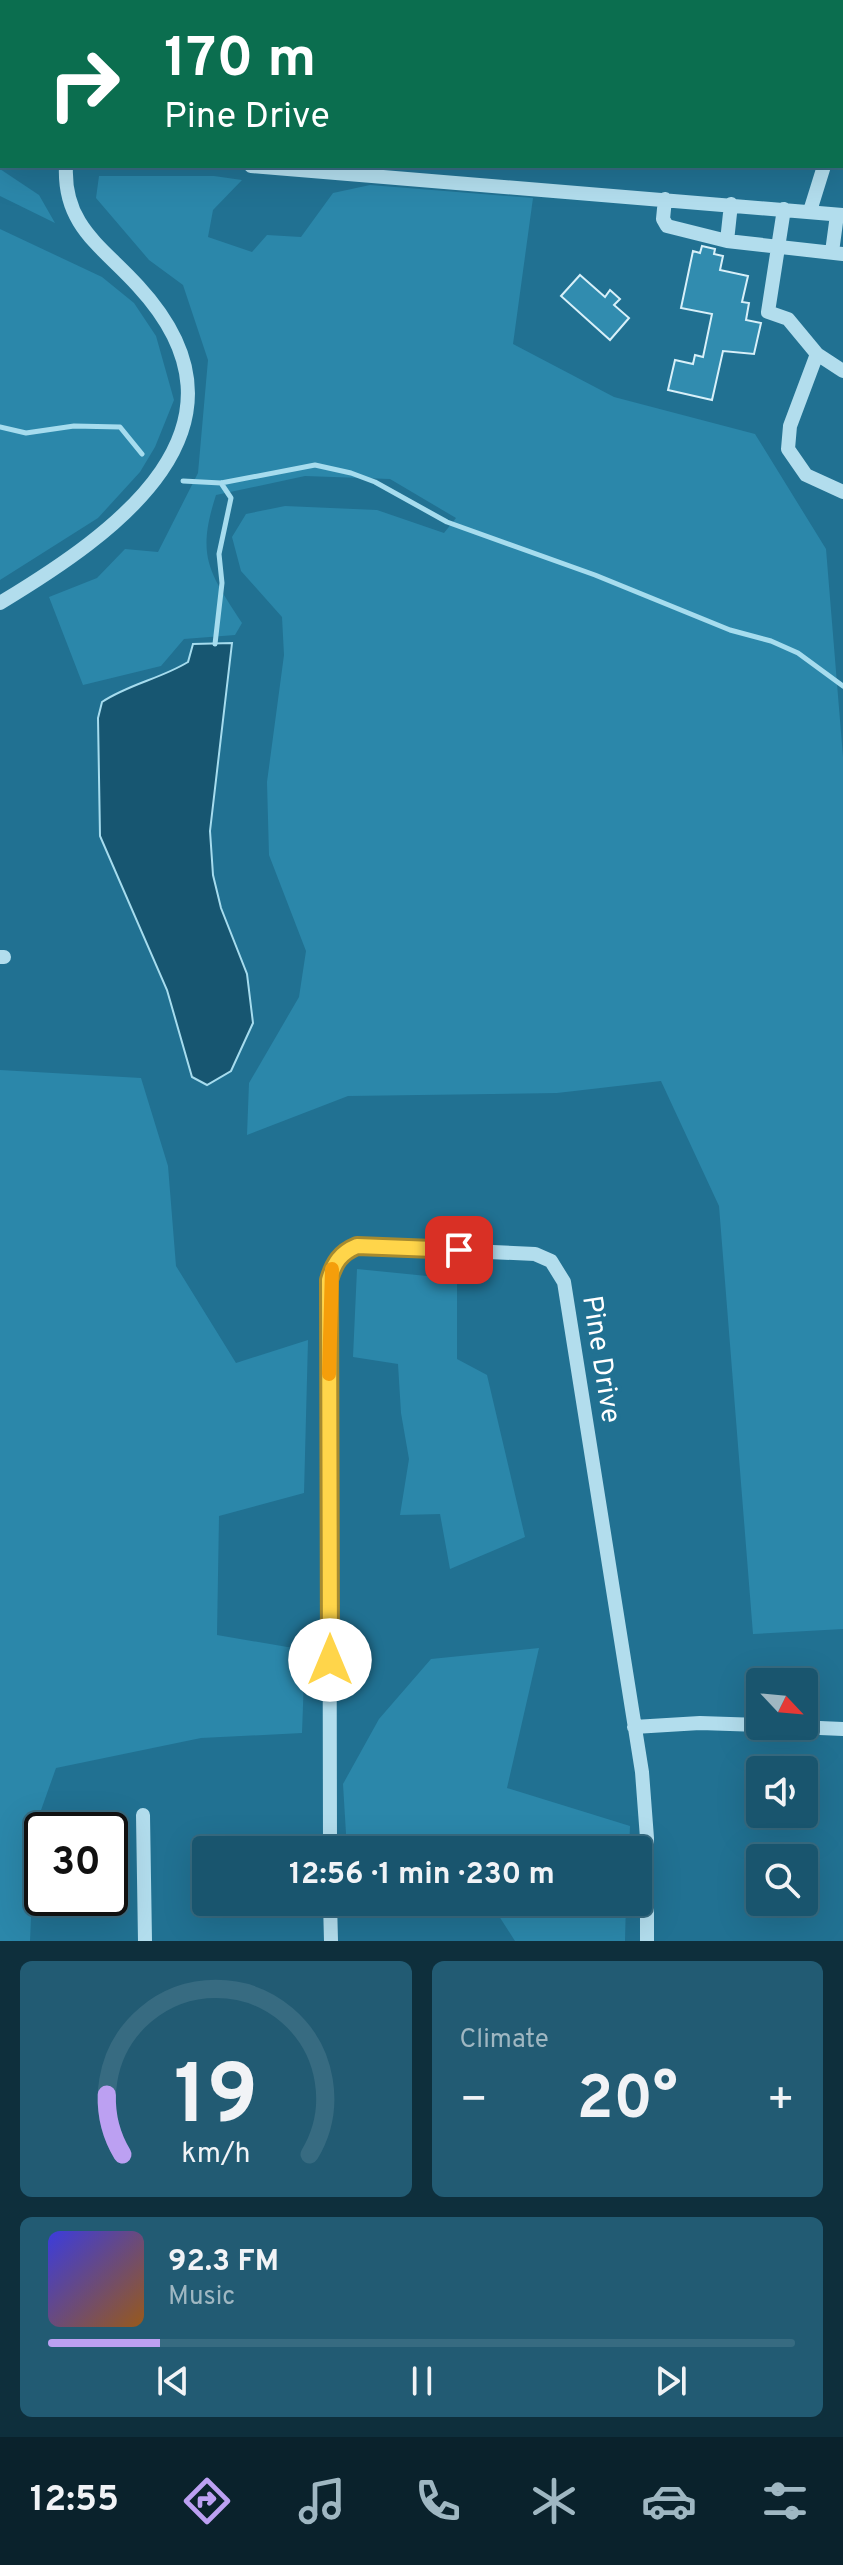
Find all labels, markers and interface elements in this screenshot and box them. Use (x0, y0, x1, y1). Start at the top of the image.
text: 170 m (164, 26, 316, 96)
icon: right (32, 32, 136, 136)
text: Pine Drive (164, 95, 330, 141)
pin (425, 1216, 493, 1284)
icon: arrive (437, 1228, 481, 1272)
street label: Pine Drive (572, 1293, 628, 1426)
position arrow (288, 1618, 372, 1702)
north arrow (746, 1668, 818, 1740)
map controls (746, 1668, 818, 1916)
button: sound (746, 1756, 818, 1828)
speed limit sign: 30 (24, 1812, 128, 1916)
button: search (746, 1844, 818, 1916)
text: 12:56 · 1 min · 230 m (289, 1857, 555, 1894)
text: Climate (460, 2024, 549, 2057)
text: 19 (174, 2048, 258, 2153)
text: 20° (577, 2064, 678, 2140)
text: − (460, 2074, 488, 2130)
text: + (767, 2074, 795, 2130)
text: km/h (181, 2137, 250, 2173)
text: 92.3 FM (168, 2244, 279, 2281)
text: Music (168, 2281, 235, 2314)
icon: previous (151, 2359, 195, 2403)
icon: pause (400, 2359, 444, 2403)
icon: next (649, 2359, 693, 2403)
icon: directions (179, 2473, 235, 2529)
icon: music (294, 2473, 350, 2529)
icon: phone (410, 2473, 466, 2529)
icon: climate (526, 2473, 582, 2529)
icon: car (641, 2473, 697, 2529)
icon: filters (757, 2473, 813, 2529)
text: 12:55 (30, 2478, 119, 2524)

